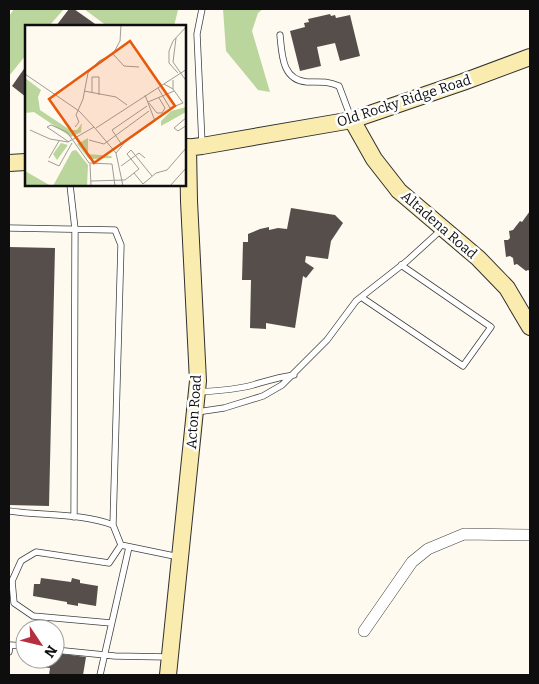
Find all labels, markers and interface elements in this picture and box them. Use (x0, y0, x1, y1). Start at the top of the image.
inset map (25, 25, 186, 186)
street label: Old Rocky Ridge Road (335, 71, 473, 131)
street label: Altadena Road (398, 188, 480, 262)
street label: Acton Road (183, 374, 205, 450)
north arrow (15, 619, 65, 669)
text: N (40, 642, 60, 661)

